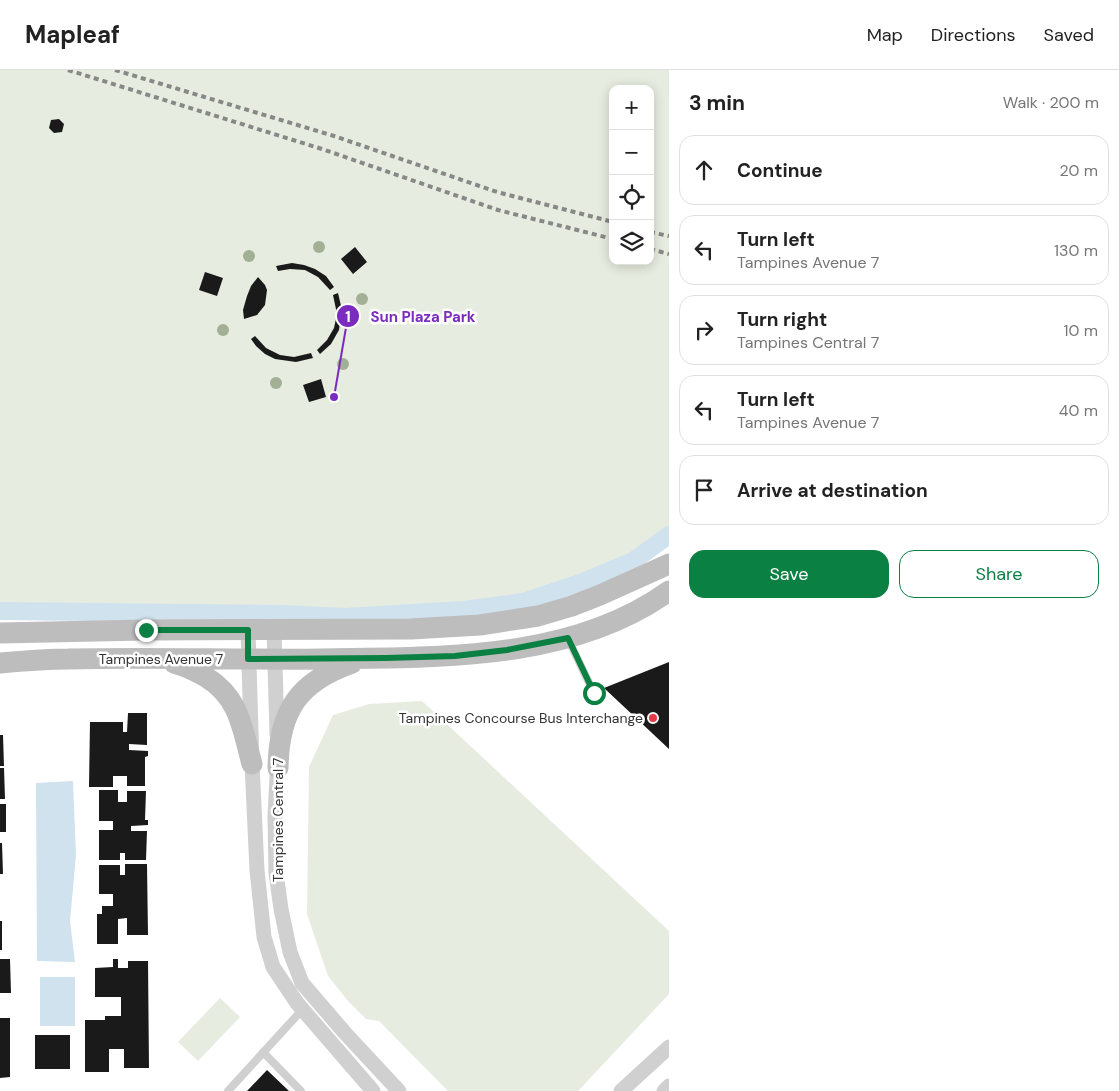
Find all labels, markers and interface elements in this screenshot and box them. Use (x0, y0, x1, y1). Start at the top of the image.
text: Mapleaf (25, 19, 120, 50)
text: Map (867, 23, 903, 47)
text: Directions (931, 23, 1016, 47)
text: Saved (1044, 23, 1094, 47)
map controls (609, 85, 654, 265)
button: + (609, 85, 654, 130)
text: 3 min (689, 89, 745, 117)
text: Walk · 200 m (1003, 92, 1099, 113)
button: − (609, 130, 654, 175)
icon: ahead (690, 156, 718, 184)
text: Continue (737, 158, 823, 183)
text: 20 m (1059, 160, 1098, 181)
button: locate (609, 175, 654, 220)
button: layers (609, 220, 654, 265)
text: Turn left (737, 227, 815, 252)
icon: left (690, 236, 718, 264)
text: 130 m (1054, 240, 1098, 261)
text: Tampines Avenue 7 (737, 252, 879, 273)
callout: Sun Plaza Park (335, 301, 485, 331)
text: 1 (345, 307, 351, 327)
text: Sun Plaza Park (370, 307, 476, 327)
text: Turn right (737, 307, 827, 332)
icon: right (690, 316, 718, 344)
text: 10 m (1064, 320, 1098, 341)
text: Tampines Central 7 (737, 332, 879, 353)
text: Turn left (737, 387, 815, 412)
icon: left (690, 396, 718, 424)
text: 40 m (1059, 400, 1098, 421)
text: Tampines Avenue 7 (737, 412, 879, 433)
icon: arrive (690, 476, 718, 504)
text: Arrive at destination (737, 478, 928, 503)
button: Save (689, 550, 889, 598)
button: Share (899, 550, 1099, 598)
route end (135, 619, 158, 642)
street label: Tampines Avenue 7 (99, 650, 223, 668)
route start (583, 682, 606, 705)
place label: Tampines Concourse Bus Interchange (399, 709, 643, 727)
marker: Tampines Concourse Bus Interchange (647, 712, 659, 724)
street label: Tampines Central 7 (269, 758, 287, 882)

